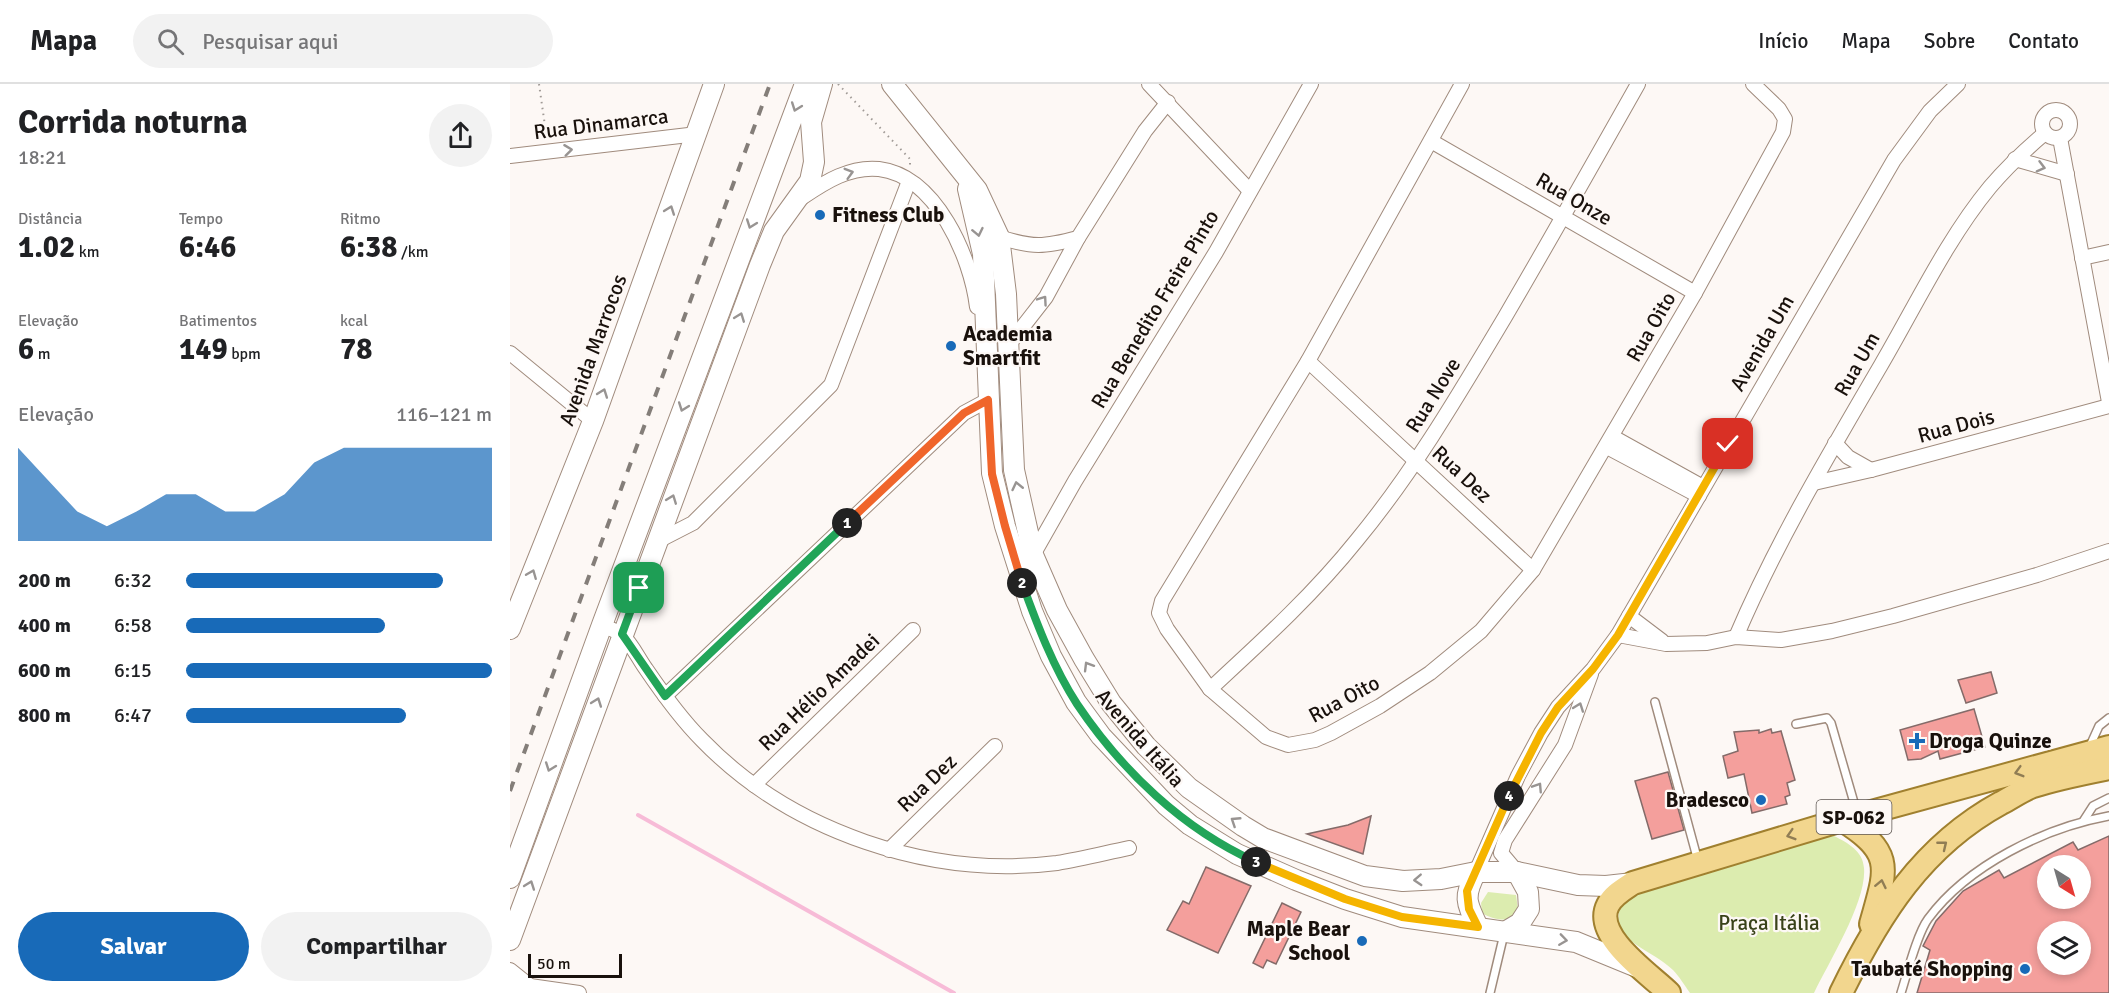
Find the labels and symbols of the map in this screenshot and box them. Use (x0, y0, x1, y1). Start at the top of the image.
one-way arrow (791, 101, 803, 112)
street label: Rua Dinamarca (532, 103, 670, 145)
one-way arrow (564, 144, 573, 156)
one-way arrow (2036, 159, 2046, 172)
street label: Rua Onze (1531, 167, 1617, 231)
one-way arrow (843, 168, 854, 180)
place label: Fitness Club (832, 202, 944, 228)
one-way arrow (662, 205, 675, 216)
street label: Rua Benedito Freire Pinto (1085, 205, 1225, 413)
marker: Fitness Club (813, 208, 827, 222)
one-way arrow (746, 219, 759, 229)
one-way arrow (971, 227, 984, 237)
street label: Avenida Marrocos (554, 271, 632, 429)
street label: Rua Oito (1621, 287, 1681, 367)
street label: Avenida Um (1724, 290, 1800, 396)
one-way arrow (1036, 296, 1047, 307)
one-way arrow (733, 312, 746, 323)
place label: Academia Smartfit (963, 321, 1053, 371)
street label: Rua Um (1828, 327, 1886, 401)
marker: Academia Smartfit (944, 339, 958, 353)
street label: Rua Nove (1400, 353, 1466, 437)
one-way arrow (596, 388, 609, 399)
one-way arrow (678, 401, 691, 412)
street label: Rua Dois (1915, 403, 1997, 449)
pin (1702, 418, 1753, 469)
street label: Rua Dez (1427, 440, 1497, 508)
one-way arrow (1012, 481, 1025, 491)
one-way arrow (664, 495, 677, 505)
pin: 1 (832, 508, 862, 538)
pin (613, 562, 664, 613)
pin: 2 (1007, 568, 1037, 598)
one-way arrow (524, 570, 537, 580)
street label: Rua Hélio Amadei (753, 628, 885, 756)
one-way arrow (1084, 662, 1095, 672)
street label: Rua Oito (1304, 670, 1384, 728)
street label: Avenida Itália (1090, 683, 1190, 793)
one-way arrow (590, 697, 602, 708)
one-way arrow (1572, 702, 1585, 713)
place label: Droga Quinze (1929, 728, 2052, 754)
marker: Droga Quinze (1910, 734, 1924, 748)
street label: Rua Dez (892, 748, 962, 818)
one-way arrow (545, 761, 558, 772)
one-way arrow (2015, 764, 2025, 777)
pin: 4 (1494, 781, 1524, 811)
one-way arrow (1531, 783, 1542, 794)
place label: Bradesco (1666, 787, 1749, 813)
marker: Bradesco (1754, 793, 1768, 807)
road number: SP-062 (1816, 800, 1892, 834)
one-way arrow (1231, 817, 1242, 828)
one-way arrow (1786, 828, 1797, 840)
one-way arrow (1936, 841, 1947, 852)
pin: 3 (1241, 847, 1271, 877)
north arrow (2037, 855, 2091, 909)
one-way arrow (1413, 874, 1422, 887)
one-way arrow (1874, 879, 1887, 889)
one-way arrow (523, 880, 535, 891)
park label: Praça Itália (1718, 910, 1820, 936)
place label: Maple Bear School (1247, 916, 1351, 966)
marker: Maple Bear School (1355, 934, 1369, 948)
one-way arrow (1558, 934, 1568, 946)
scale bar (528, 951, 622, 978)
place label: Taubaté Shopping (1851, 956, 2013, 982)
marker: Taubaté Shopping (2018, 962, 2032, 976)

